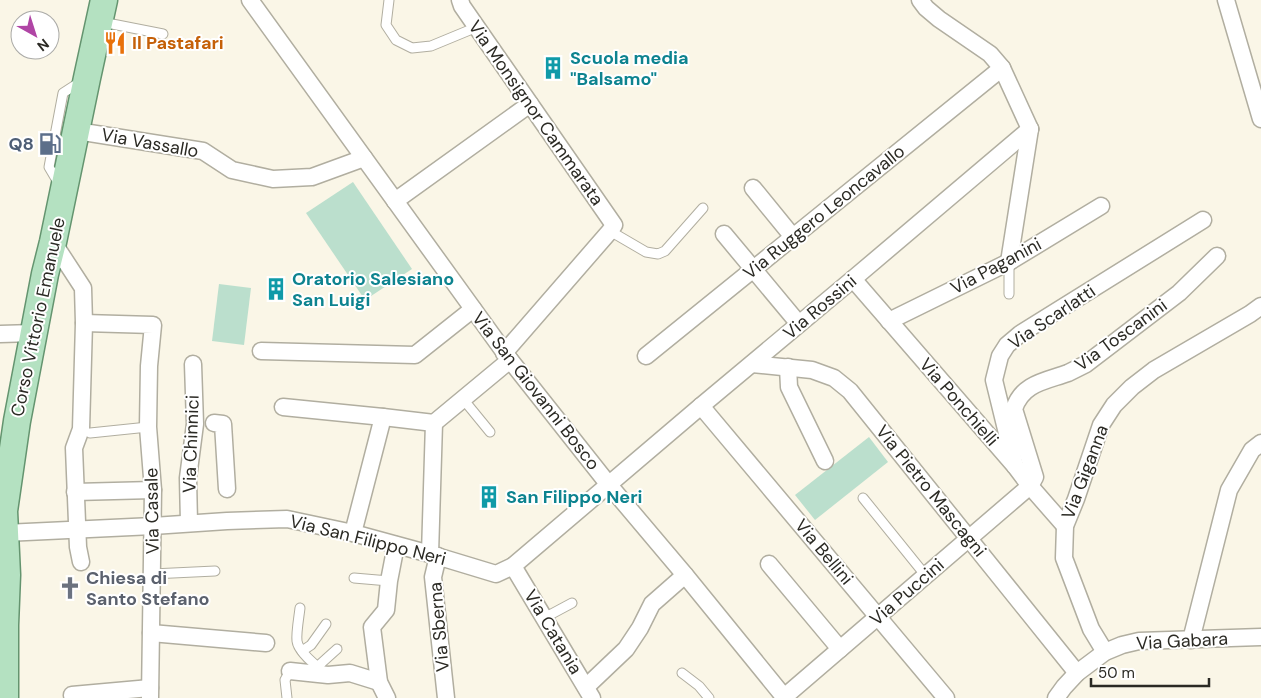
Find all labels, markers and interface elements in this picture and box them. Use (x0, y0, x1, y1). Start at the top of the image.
north arrow (10, 10, 60, 60)
street label: Via Monsignor Cammarata (463, 16, 609, 210)
restaurant icon: Il Pastafari (102, 30, 128, 56)
place label: Il Pastafari (132, 31, 224, 55)
text: N (34, 35, 53, 55)
place label: Scuola media "Balsamo" (570, 46, 689, 91)
building icon: Scuola media "Balsamo" (540, 55, 566, 81)
street label: Via Vassallo (99, 123, 201, 163)
fuel station icon: Q8 (37, 131, 63, 157)
place label: Q8 (8, 132, 34, 156)
street label: Via Ruggero Leoncavallo (738, 139, 910, 285)
street label: Corso Vittorio Emanuele (5, 215, 71, 419)
street label: Via Paganini (946, 232, 1046, 300)
place label: Oratorio Salesiano San Luigi (292, 267, 454, 312)
street label: Via Rossini (778, 269, 862, 345)
building icon: Oratorio Salesiano San Luigi (263, 276, 289, 302)
street label: Via Scarlatti (1004, 279, 1100, 355)
street label: Via Toscanini (1070, 293, 1172, 377)
street label: Via San Giovanni Bosco (467, 307, 605, 475)
street label: Via Ponchielli (914, 353, 1004, 451)
street label: Via Chinnici (177, 395, 205, 493)
street label: Via Pietro Mascagni (870, 420, 992, 562)
street label: Via Giganna (1056, 421, 1114, 523)
street label: Via Casale (139, 467, 165, 555)
building icon: San Filippo Neri (476, 484, 502, 510)
place label: San Filippo Neri (506, 485, 642, 509)
street label: Via San Filippo Neri (287, 509, 449, 571)
street label: Via Bellini (789, 514, 859, 590)
street label: Via Puccini (865, 553, 949, 631)
place label: Chiesa di Santo Stefano (86, 566, 210, 611)
church icon: Chiesa di Santo Stefano (57, 575, 83, 601)
street label: Via Sberna (423, 581, 455, 673)
street label: Via Catania (518, 585, 588, 679)
street label: Via Gabara (1135, 627, 1229, 655)
scale bar (1091, 656, 1208, 688)
text: 50 m (1098, 663, 1135, 683)

